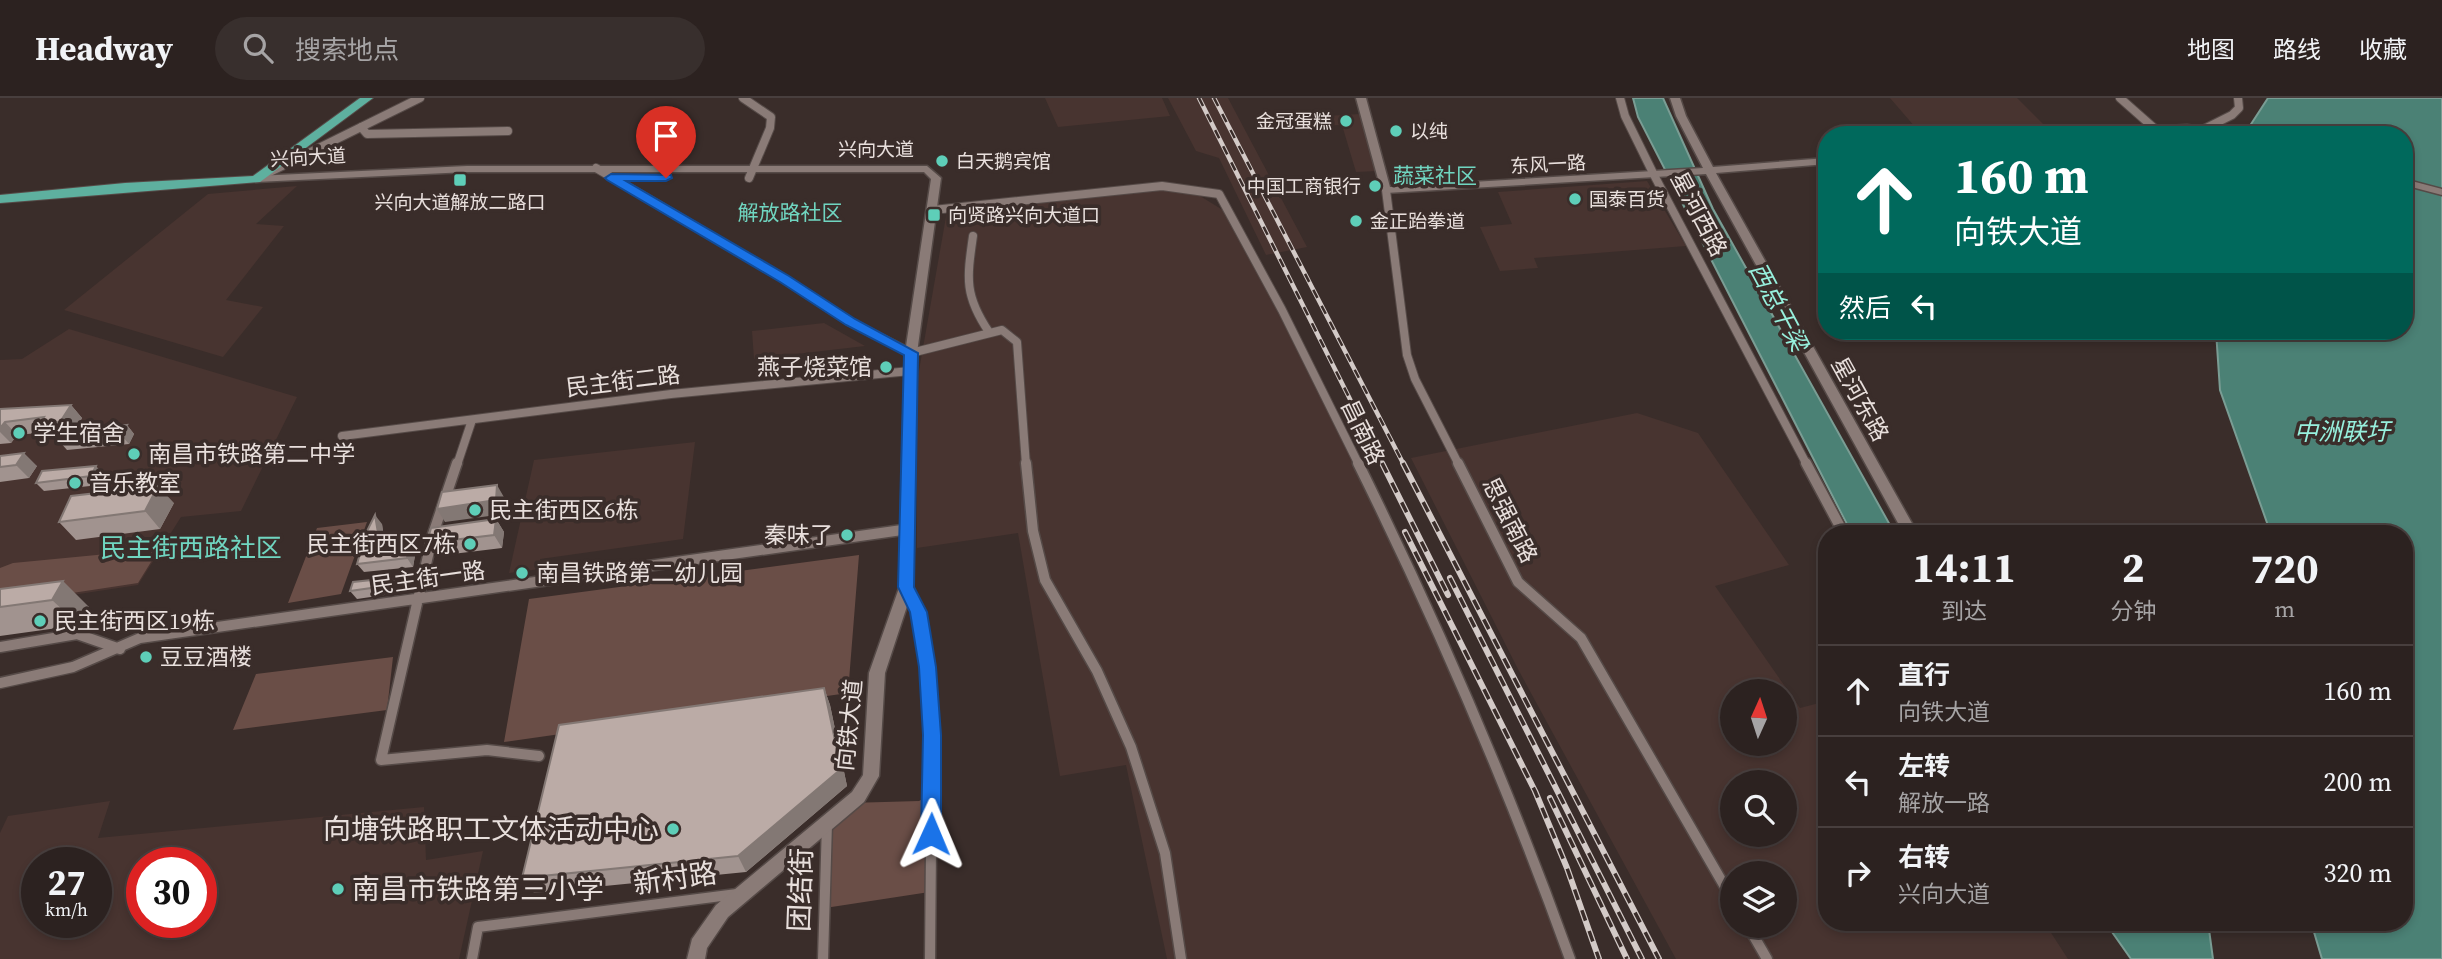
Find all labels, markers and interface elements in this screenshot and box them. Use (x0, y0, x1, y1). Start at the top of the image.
search box (215, 17, 705, 80)
text: Headway (35, 26, 173, 71)
icon: search (239, 29, 277, 67)
text: 搜索地点 (295, 32, 399, 68)
text: 地图 (2187, 33, 2235, 66)
text: 路线 (2273, 33, 2321, 66)
text: 收藏 (2359, 33, 2407, 66)
pin (636, 106, 696, 178)
place label: 金冠蛋糕 (1256, 108, 1332, 134)
marker: 金冠蛋糕 (1338, 113, 1354, 129)
icon: arrive (647, 117, 685, 155)
place label: 以纯 (1410, 118, 1448, 144)
marker: 以纯 (1388, 123, 1404, 139)
street label: 兴向大道 (838, 136, 914, 162)
street label: 兴向大道 (269, 142, 347, 172)
text: 160 m (1954, 142, 2089, 209)
place label: 白天鹅宾馆 (956, 148, 1051, 174)
street label: 东风一路 (1509, 149, 1587, 179)
marker: 白天鹅宾馆 (934, 153, 950, 169)
icon: ahead (1839, 154, 1930, 245)
district label: 蔬菜社区 (1393, 161, 1477, 190)
street label: 星河西路 (1663, 166, 1735, 262)
marker: 兴向大道解放二路口 (452, 172, 468, 188)
place label: 中国工商银行 (1247, 173, 1361, 199)
marker: 中国工商银行 (1367, 178, 1383, 194)
place label: 国泰百货 (1589, 186, 1665, 212)
place label: 兴向大道解放二路口 (374, 189, 546, 215)
marker: 国泰百货 (1567, 191, 1583, 207)
district label: 解放路社区 (738, 198, 843, 227)
place label: 向贤路兴向大道口 (948, 202, 1100, 228)
marker: 向贤路兴向大道口 (926, 207, 942, 223)
place label: 金正跆拳道 (1370, 208, 1465, 234)
text: 向铁大道 (1954, 210, 2082, 254)
marker: 金正跆拳道 (1348, 213, 1364, 229)
water label: 西总干梁 (1741, 257, 1816, 359)
icon: left (1905, 287, 1943, 325)
text: 然后 (1839, 290, 1891, 326)
place label: 燕子烧菜馆 (757, 351, 872, 383)
street label: 星河东路 (1824, 351, 1896, 447)
street label: 民主街二路 (564, 358, 682, 404)
marker: 燕子烧菜馆 (878, 359, 894, 375)
street label: 昌南路 (1333, 394, 1393, 470)
water label: 中洲联圩 (2294, 415, 2393, 448)
place label: 学生宿舍 (33, 417, 125, 449)
marker: 学生宿舍 (11, 425, 27, 441)
place label: 南昌市铁路第二中学 (148, 438, 355, 470)
marker: 南昌市铁路第二中学 (126, 446, 142, 462)
place label: 音乐教室 (89, 467, 181, 499)
street label: 思强南路 (1475, 472, 1545, 568)
marker: 音乐教室 (67, 475, 83, 491)
place label: 民主街西区6栋 (489, 494, 639, 526)
marker: 民主街西区6栋 (467, 502, 483, 518)
place label: 秦味了 (764, 519, 833, 551)
marker: 秦味了 (839, 527, 855, 543)
place label: 民主街西区7栋 (307, 528, 456, 560)
district label: 民主街西路社区 (100, 530, 282, 566)
marker: 民主街西区7栋 (462, 536, 478, 552)
text: 14:11 (1912, 538, 2016, 596)
text: 2 (2122, 538, 2145, 596)
text: 720 (2250, 539, 2319, 597)
street label: 民主街一路 (369, 554, 487, 602)
place label: 南昌铁路第二幼儿园 (536, 557, 743, 589)
marker: 南昌铁路第二幼儿园 (514, 565, 530, 581)
text: m (2274, 593, 2295, 625)
text: 到达 (1941, 595, 1987, 627)
text: 分钟 (2110, 595, 2156, 627)
place label: 民主街西区19栋 (54, 605, 215, 637)
marker: 民主街西区19栋 (32, 613, 48, 629)
place label: 豆豆酒楼 (160, 641, 252, 673)
marker: 豆豆酒楼 (138, 649, 154, 665)
text: 直行 (1898, 657, 1950, 693)
icon: ahead (1839, 672, 1877, 710)
text: 160 m (2324, 673, 2392, 709)
street label: 向铁大道 (828, 678, 870, 772)
north arrow (1720, 679, 1797, 756)
map controls (1720, 679, 1797, 938)
text: 向铁大道 (1898, 696, 1990, 728)
text: 左转 (1898, 748, 1950, 784)
icon: left (1839, 763, 1877, 801)
text: 200 m (2324, 764, 2392, 800)
button: search (1720, 770, 1797, 847)
text: 解放一路 (1898, 787, 1990, 819)
position arrow (894, 797, 968, 871)
place label: 向塘铁路职工文体活动中心 (323, 810, 659, 848)
marker: 向塘铁路职工文体活动中心 (665, 821, 681, 837)
text: 右转 (1898, 839, 1950, 875)
speed limit sign: 30 (126, 847, 217, 938)
street label: 团结街 (780, 847, 820, 933)
street label: 新村路 (631, 853, 719, 903)
icon: right (1839, 854, 1877, 892)
text: 320 m (2324, 855, 2392, 891)
text: 27 (48, 859, 85, 907)
button: layers (1720, 861, 1797, 938)
place label: 南昌市铁路第三小学 (352, 870, 604, 908)
text: 兴向大道 (1898, 878, 1990, 910)
marker: 南昌市铁路第三小学 (330, 881, 346, 897)
text: km/h (45, 897, 88, 922)

